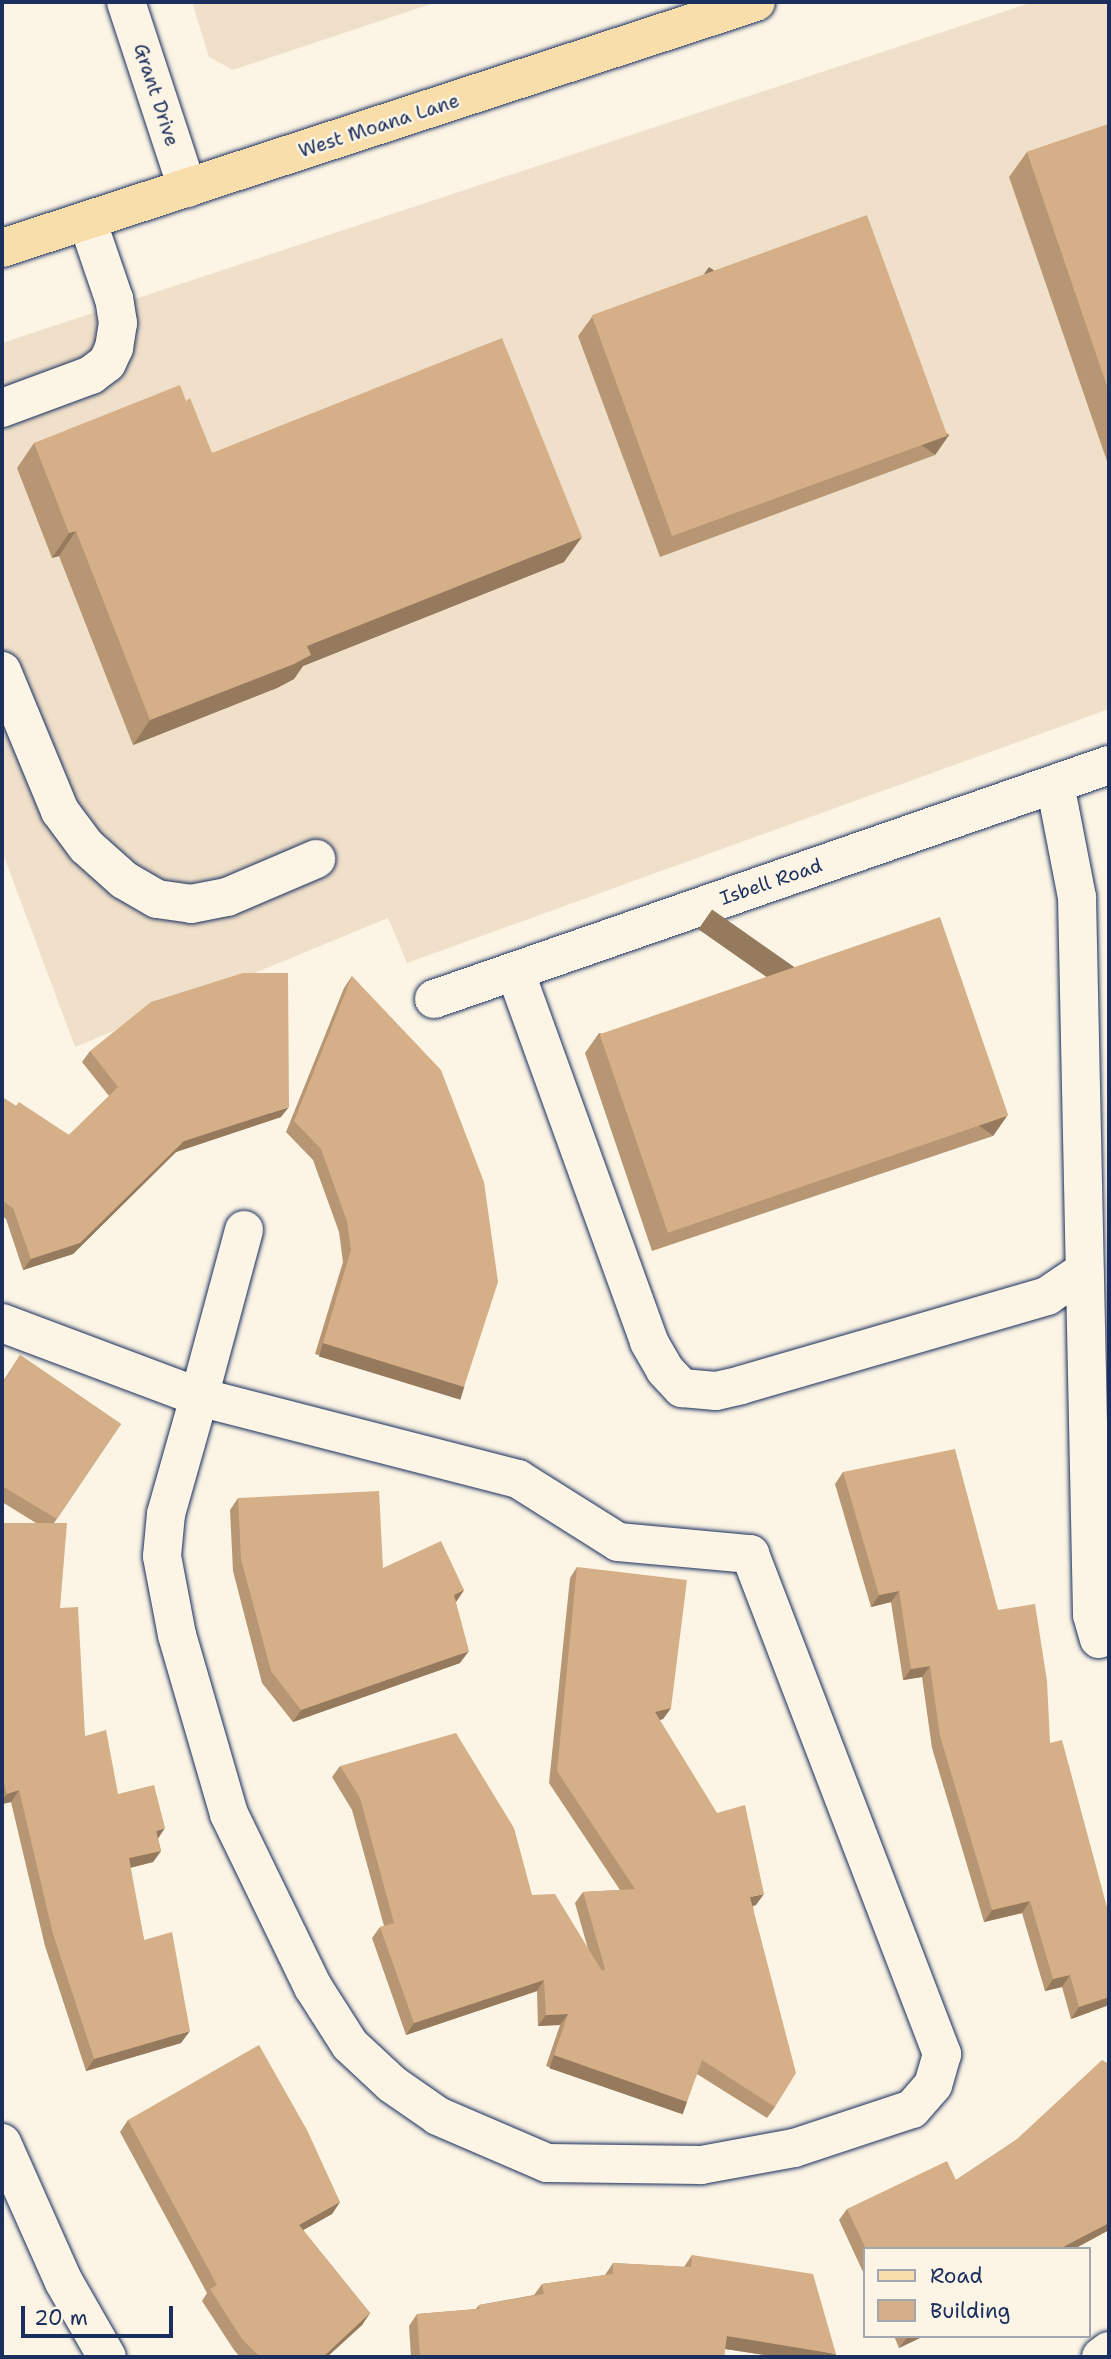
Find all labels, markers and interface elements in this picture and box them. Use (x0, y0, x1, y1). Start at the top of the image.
street label: Grant Drive (129, 41, 183, 149)
street label: West Moana Lane (296, 89, 462, 163)
street label: Isbell Road (717, 854, 825, 910)
legend (862, 2247, 1090, 2338)
text: Road (930, 2262, 983, 2290)
scale bar (24, 2292, 177, 2336)
text: Building (930, 2297, 1010, 2325)
text: 20 m (34, 2304, 88, 2332)

